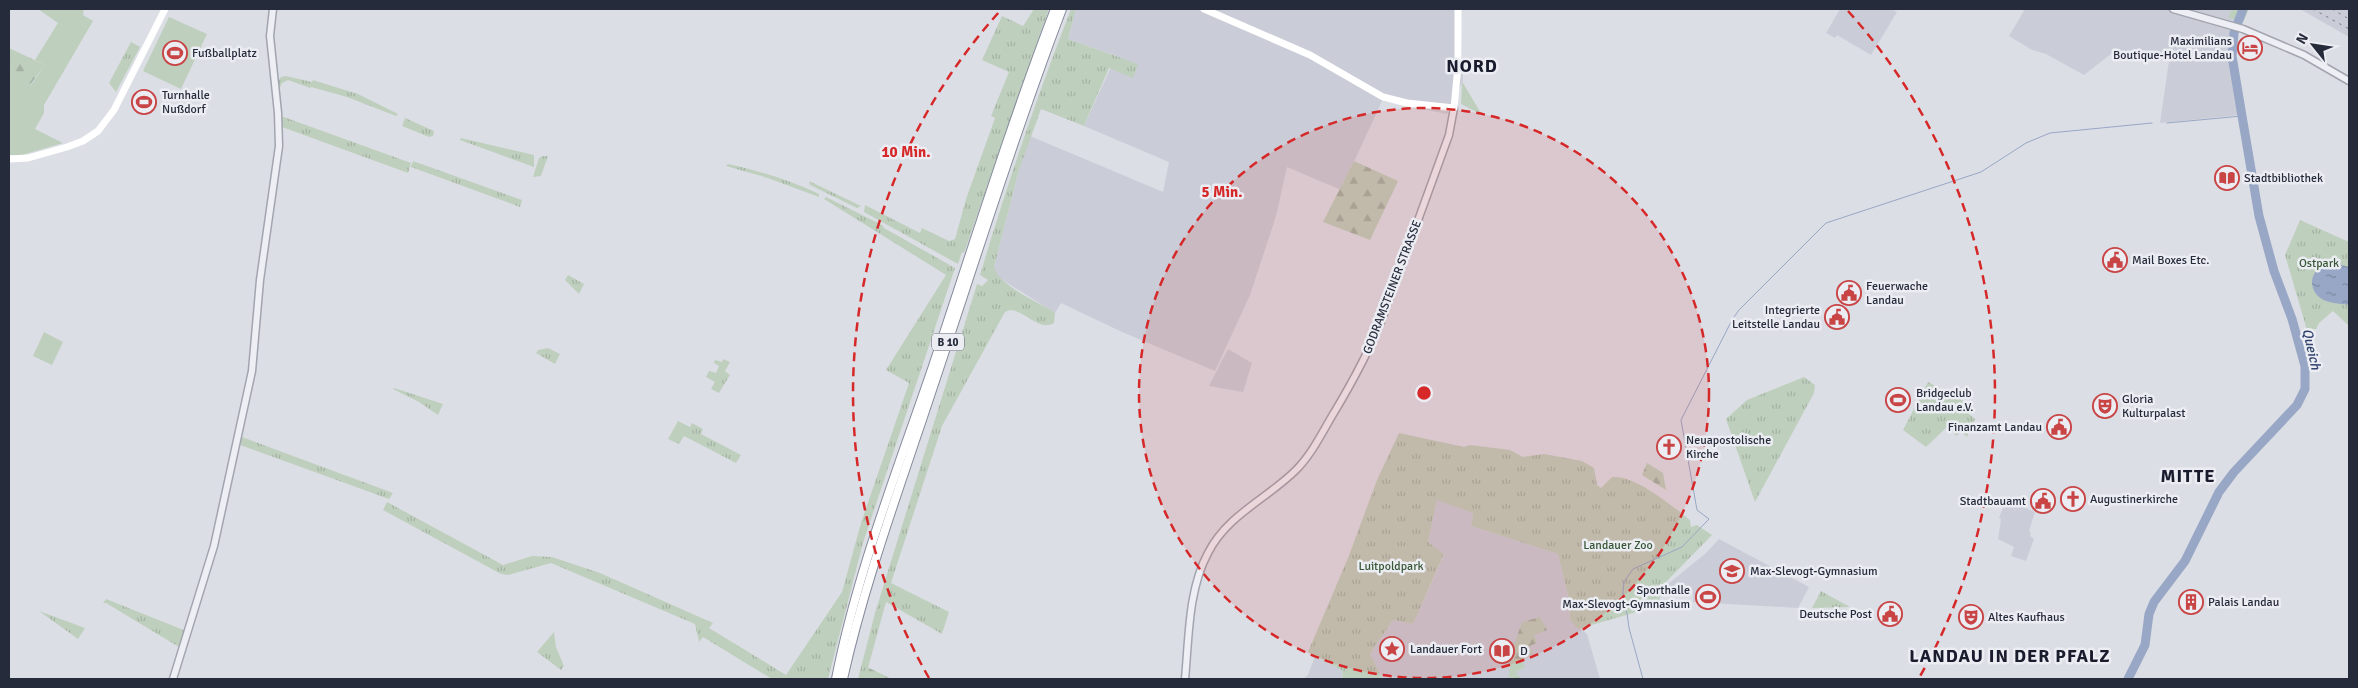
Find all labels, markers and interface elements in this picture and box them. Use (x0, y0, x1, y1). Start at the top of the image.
north arrow (2288, 20, 2338, 70)
text: N (2292, 30, 2312, 47)
place label: Maximilians Boutique-Hotel Landau (2113, 34, 2232, 63)
hotel icon: Maximilians Boutique-Hotel Landau (2237, 35, 2263, 61)
sports icon: Fußballplatz (162, 40, 188, 66)
place label: Fußballplatz (192, 46, 257, 61)
district label: NORD (1446, 55, 1498, 77)
place label: Turnhalle Nußdorf (162, 88, 210, 117)
sports icon: Turnhalle Nußdorf (131, 89, 157, 115)
text: 10 Min. (882, 143, 930, 161)
library icon: Stadtbibliothek (2214, 165, 2240, 191)
place label: Stadtbibliothek (2244, 171, 2323, 186)
text: 5 Min. (1202, 183, 1242, 201)
street label: GODRAMSTEINER STRASSE (1360, 218, 1425, 356)
public building icon: Mail Boxes Etc. (2102, 247, 2128, 273)
place label: Mail Boxes Etc. (2132, 253, 2209, 268)
park label: Ostpark (2299, 256, 2339, 271)
place label: Feuerwache Landau (1866, 279, 1928, 308)
public building icon: Feuerwache Landau (1836, 280, 1862, 306)
place label: Integrierte Leitstelle Landau (1732, 303, 1820, 332)
public building icon: Integrierte Leitstelle Landau (1824, 304, 1850, 330)
water label: Queich (2299, 327, 2325, 372)
road number: B 10 (932, 334, 964, 351)
centre of rings (1415, 384, 1433, 402)
place label: Bridgeclub Landau e.V. (1916, 386, 1973, 415)
sports icon: Bridgeclub Landau e.V. (1885, 387, 1911, 413)
place label: Gloria Kulturpalast (2122, 392, 2186, 421)
theatre icon: Gloria Kulturpalast (2092, 393, 2118, 419)
public building icon: Finanzamt Landau (2046, 414, 2072, 440)
place label: Finanzamt Landau (1948, 420, 2042, 435)
place label: Neuapostolische Kirche (1686, 433, 1771, 462)
church icon: Neuapostolische Kirche (1656, 434, 1682, 460)
district label: MITTE (2160, 465, 2216, 487)
church icon: Augustinerkirche (2060, 486, 2086, 512)
public building icon: Stadtbauamt (2030, 488, 2056, 514)
place label: Augustinerkirche (2090, 492, 2178, 507)
place label: Stadtbauamt (1960, 494, 2026, 509)
park label: Landauer Zoo (1583, 538, 1653, 553)
school or university icon: Max-Slevogt-Gymnasium (1719, 558, 1745, 584)
park label: Luitpoldpark (1358, 559, 1424, 574)
place label: Max-Slevogt-Gymnasium (1750, 564, 1878, 579)
place label: Sporthalle Max-Slevogt-Gymnasium (1562, 583, 1690, 612)
sports icon: Sporthalle Max-Slevogt-Gymnasium (1695, 584, 1721, 610)
building icon: Palais Landau (2178, 589, 2204, 615)
place label: Palais Landau (2208, 595, 2279, 610)
public building icon: Deutsche Post (1877, 601, 1903, 627)
theatre icon: Altes Kaufhaus (1958, 604, 1984, 630)
place label: Deutsche Post (1799, 607, 1872, 622)
place label: Altes Kaufhaus (1988, 610, 2065, 625)
place icon: Landauer Fort (1379, 636, 1405, 662)
library icon: D (1489, 638, 1515, 664)
place label: Landauer Fort (1410, 642, 1482, 657)
place label: D (1520, 644, 1528, 659)
district label: LANDAU IN DER PFALZ (1909, 645, 2111, 667)

